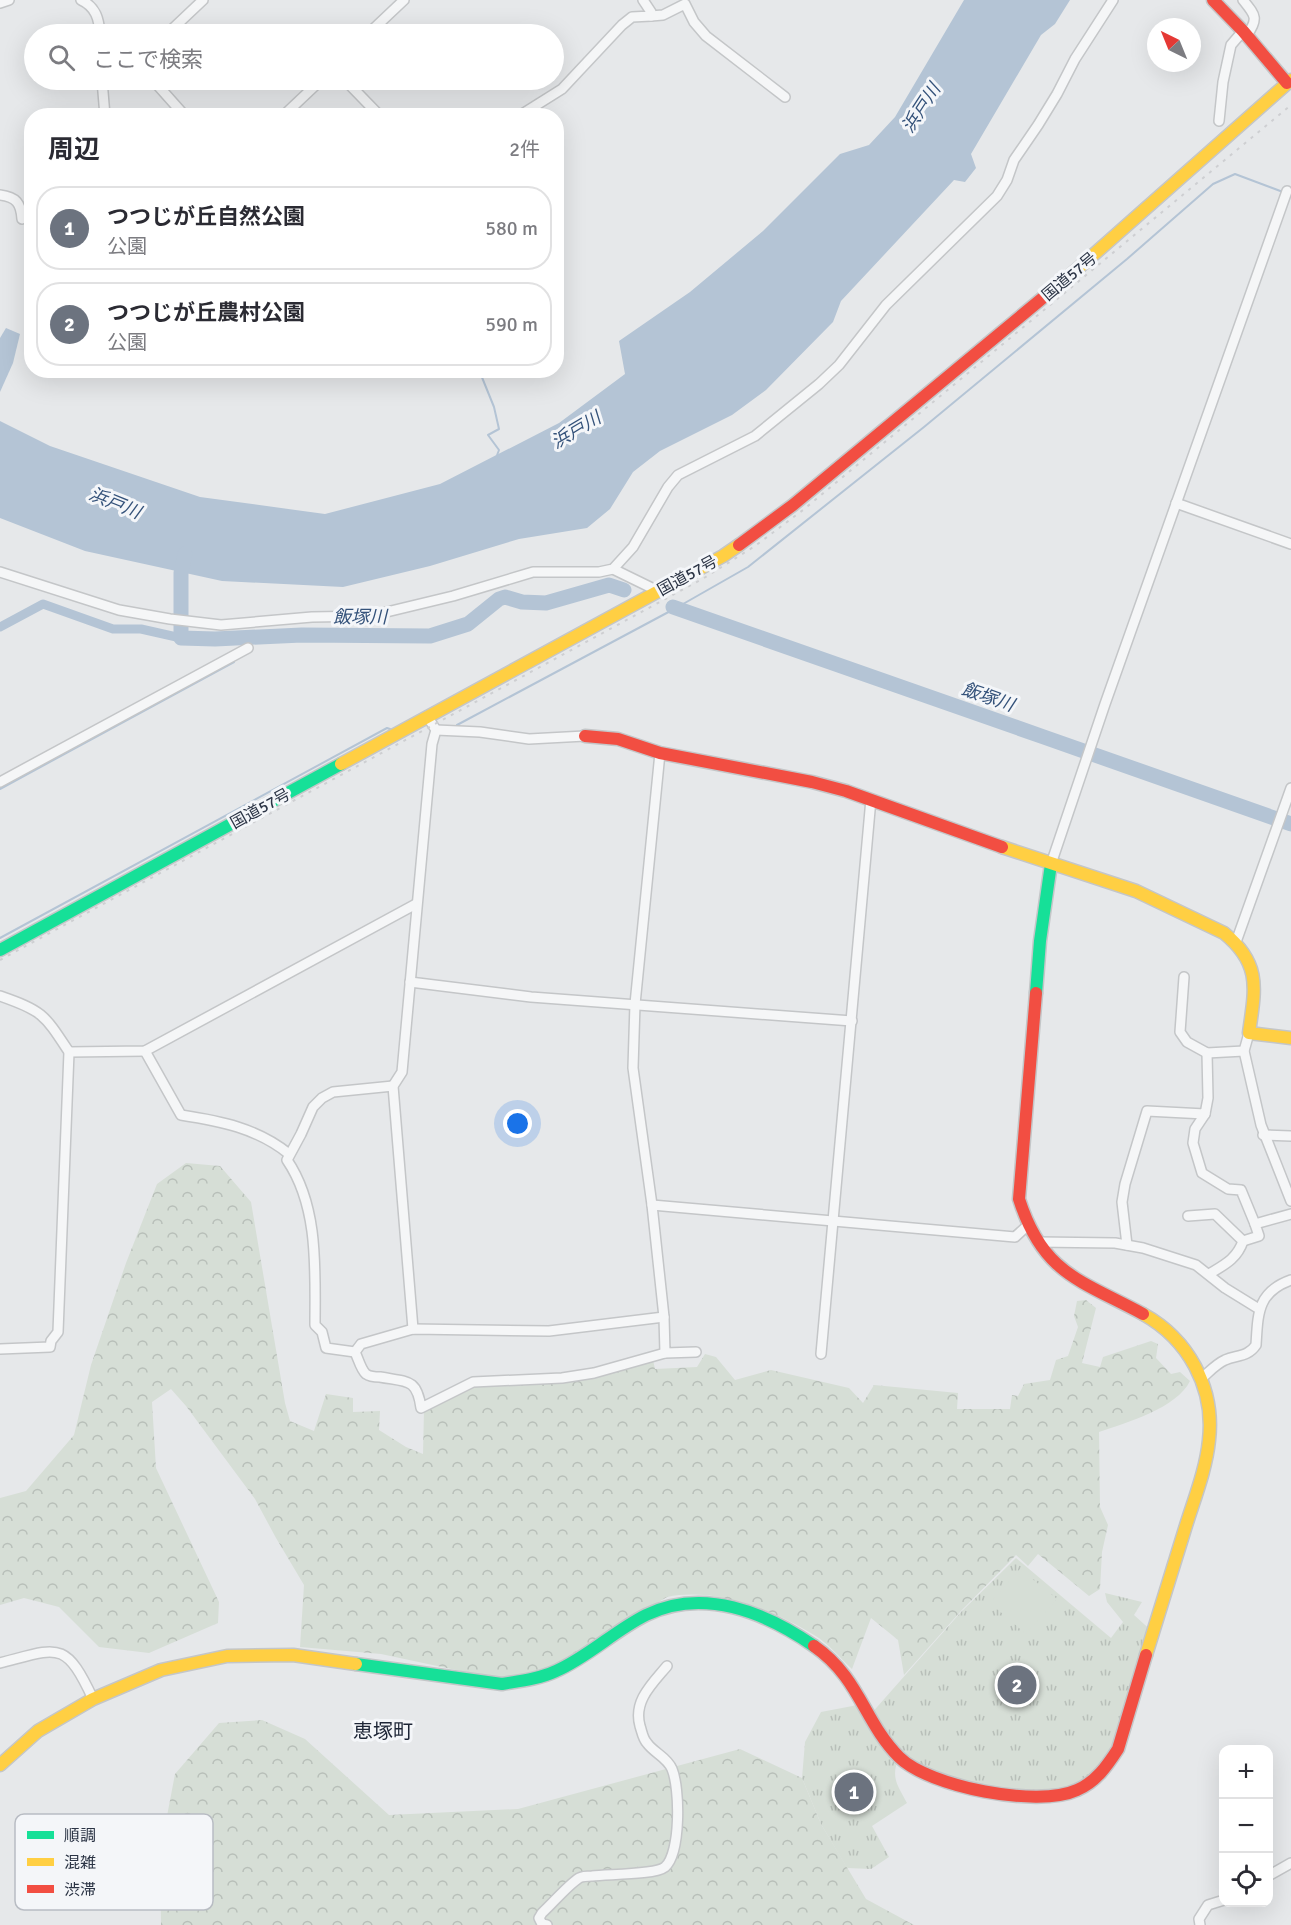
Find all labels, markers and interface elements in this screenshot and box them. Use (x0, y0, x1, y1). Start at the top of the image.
north arrow (1147, 18, 1201, 72)
search box (24, 24, 564, 90)
icon: search (45, 41, 78, 74)
text: ここで検索 (93, 46, 203, 73)
water label: 浜戸川 (897, 78, 946, 137)
text: 周辺 (48, 134, 100, 166)
text: 2件 (509, 137, 540, 162)
text: つつじが丘自然公園 (107, 203, 305, 230)
text: 1 (64, 216, 75, 241)
text: 580 m (485, 216, 538, 241)
text: 公園 (107, 234, 147, 259)
street label: 国道57号 (1038, 248, 1101, 305)
text: つつじが丘農村公園 (107, 299, 305, 326)
text: 2 (64, 312, 75, 337)
text: 590 m (485, 312, 538, 337)
text: 公園 (107, 330, 147, 355)
water label: 浜戸川 (547, 406, 607, 453)
water label: 浜戸川 (86, 483, 146, 524)
street label: 国道57号 (654, 551, 721, 600)
water label: 飯塚川 (333, 606, 389, 628)
water label: 飯塚川 (959, 678, 1019, 717)
street label: 国道57号 (227, 784, 294, 833)
your location (503, 1109, 532, 1138)
pin: 2 (998, 1662, 1036, 1708)
district label: 恵塚町 (353, 1719, 413, 1744)
map controls (1219, 1745, 1273, 1907)
button: + (1219, 1745, 1273, 1799)
pin: 1 (834, 1770, 874, 1814)
button: − (1219, 1799, 1273, 1853)
legend (15, 1814, 213, 1910)
text: 順調 (64, 1826, 96, 1846)
text: 混雑 (64, 1853, 96, 1873)
button: locate (1219, 1853, 1273, 1907)
text: 渋滞 (64, 1880, 96, 1900)

